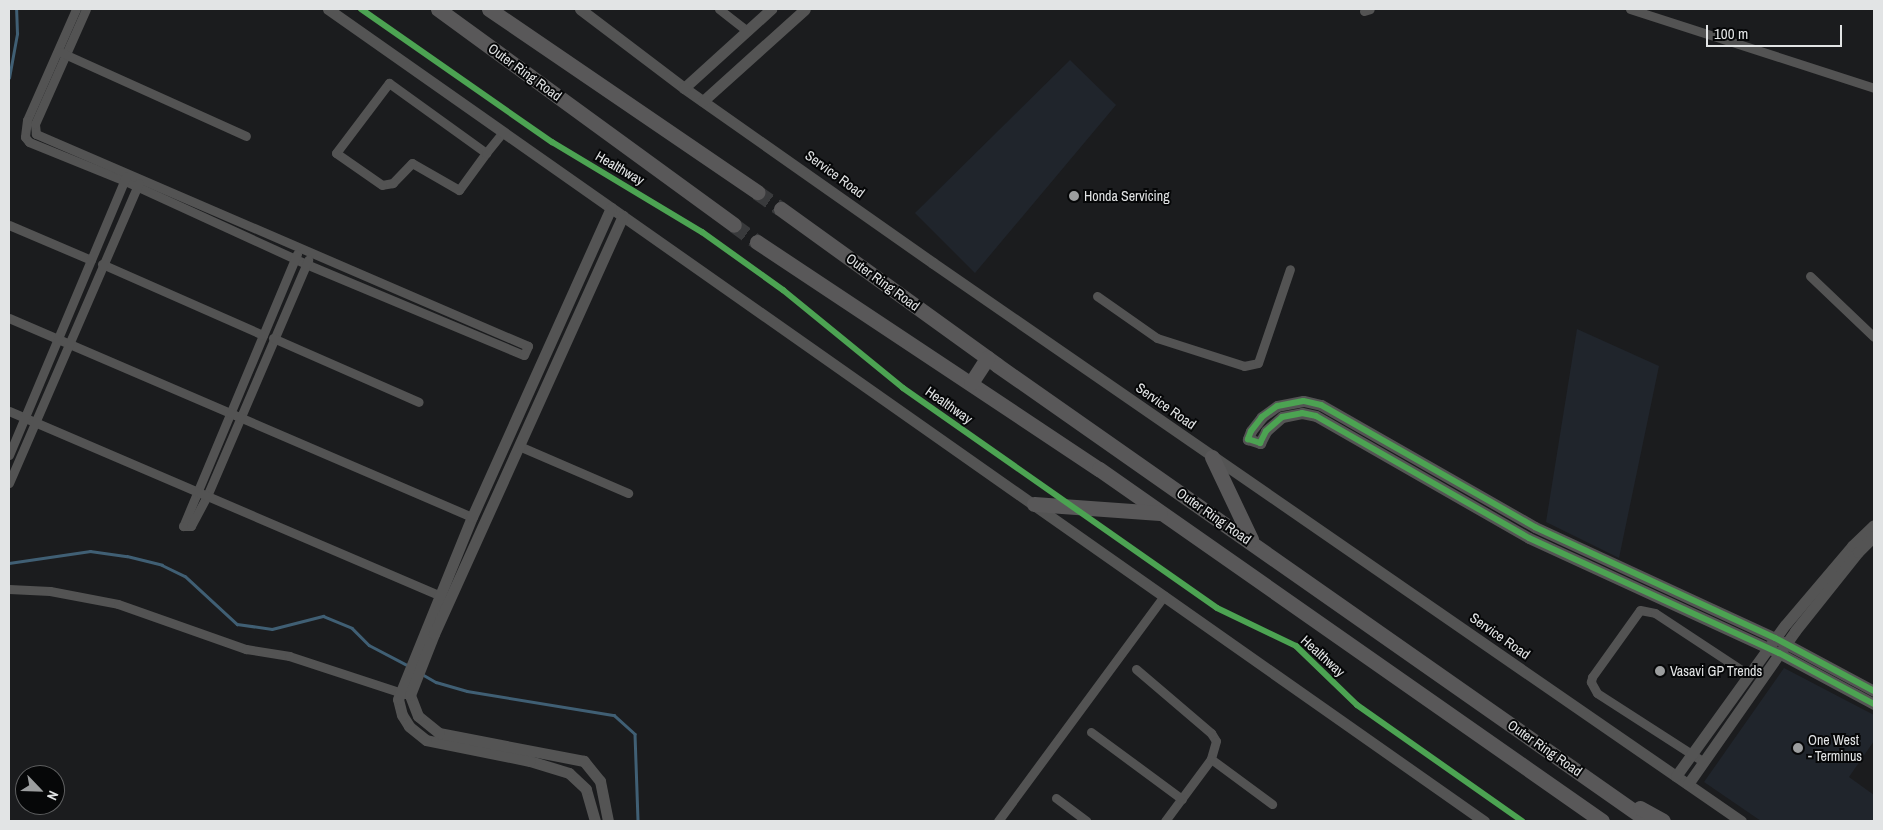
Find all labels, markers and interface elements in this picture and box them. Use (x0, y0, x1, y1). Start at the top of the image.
scale bar (1708, 15, 1844, 47)
text: 100 m (1714, 23, 1748, 44)
street label: Outer Ring Road (485, 40, 565, 104)
street label: Healthway (593, 147, 647, 189)
street label: Service Road (802, 147, 868, 201)
place label: Honda Servicing (1084, 188, 1170, 204)
marker: Honda Servicing (1068, 190, 1080, 202)
street label: Outer Ring Road (843, 250, 923, 314)
street label: Service Road (1133, 379, 1199, 433)
street label: Healthway (922, 383, 976, 427)
street label: Outer Ring Road (1174, 484, 1254, 548)
street label: Service Road (1467, 609, 1533, 663)
street label: Healthway (1297, 632, 1349, 680)
place label: Vasavi GP Trends (1670, 663, 1763, 679)
marker: Vasavi GP Trends (1654, 665, 1666, 677)
street label: Outer Ring Road (1505, 716, 1585, 780)
place label: One West - Terminus (1808, 732, 1862, 764)
marker: One West - Terminus (1792, 742, 1804, 754)
north arrow (15, 765, 65, 815)
text: N (43, 788, 63, 803)

